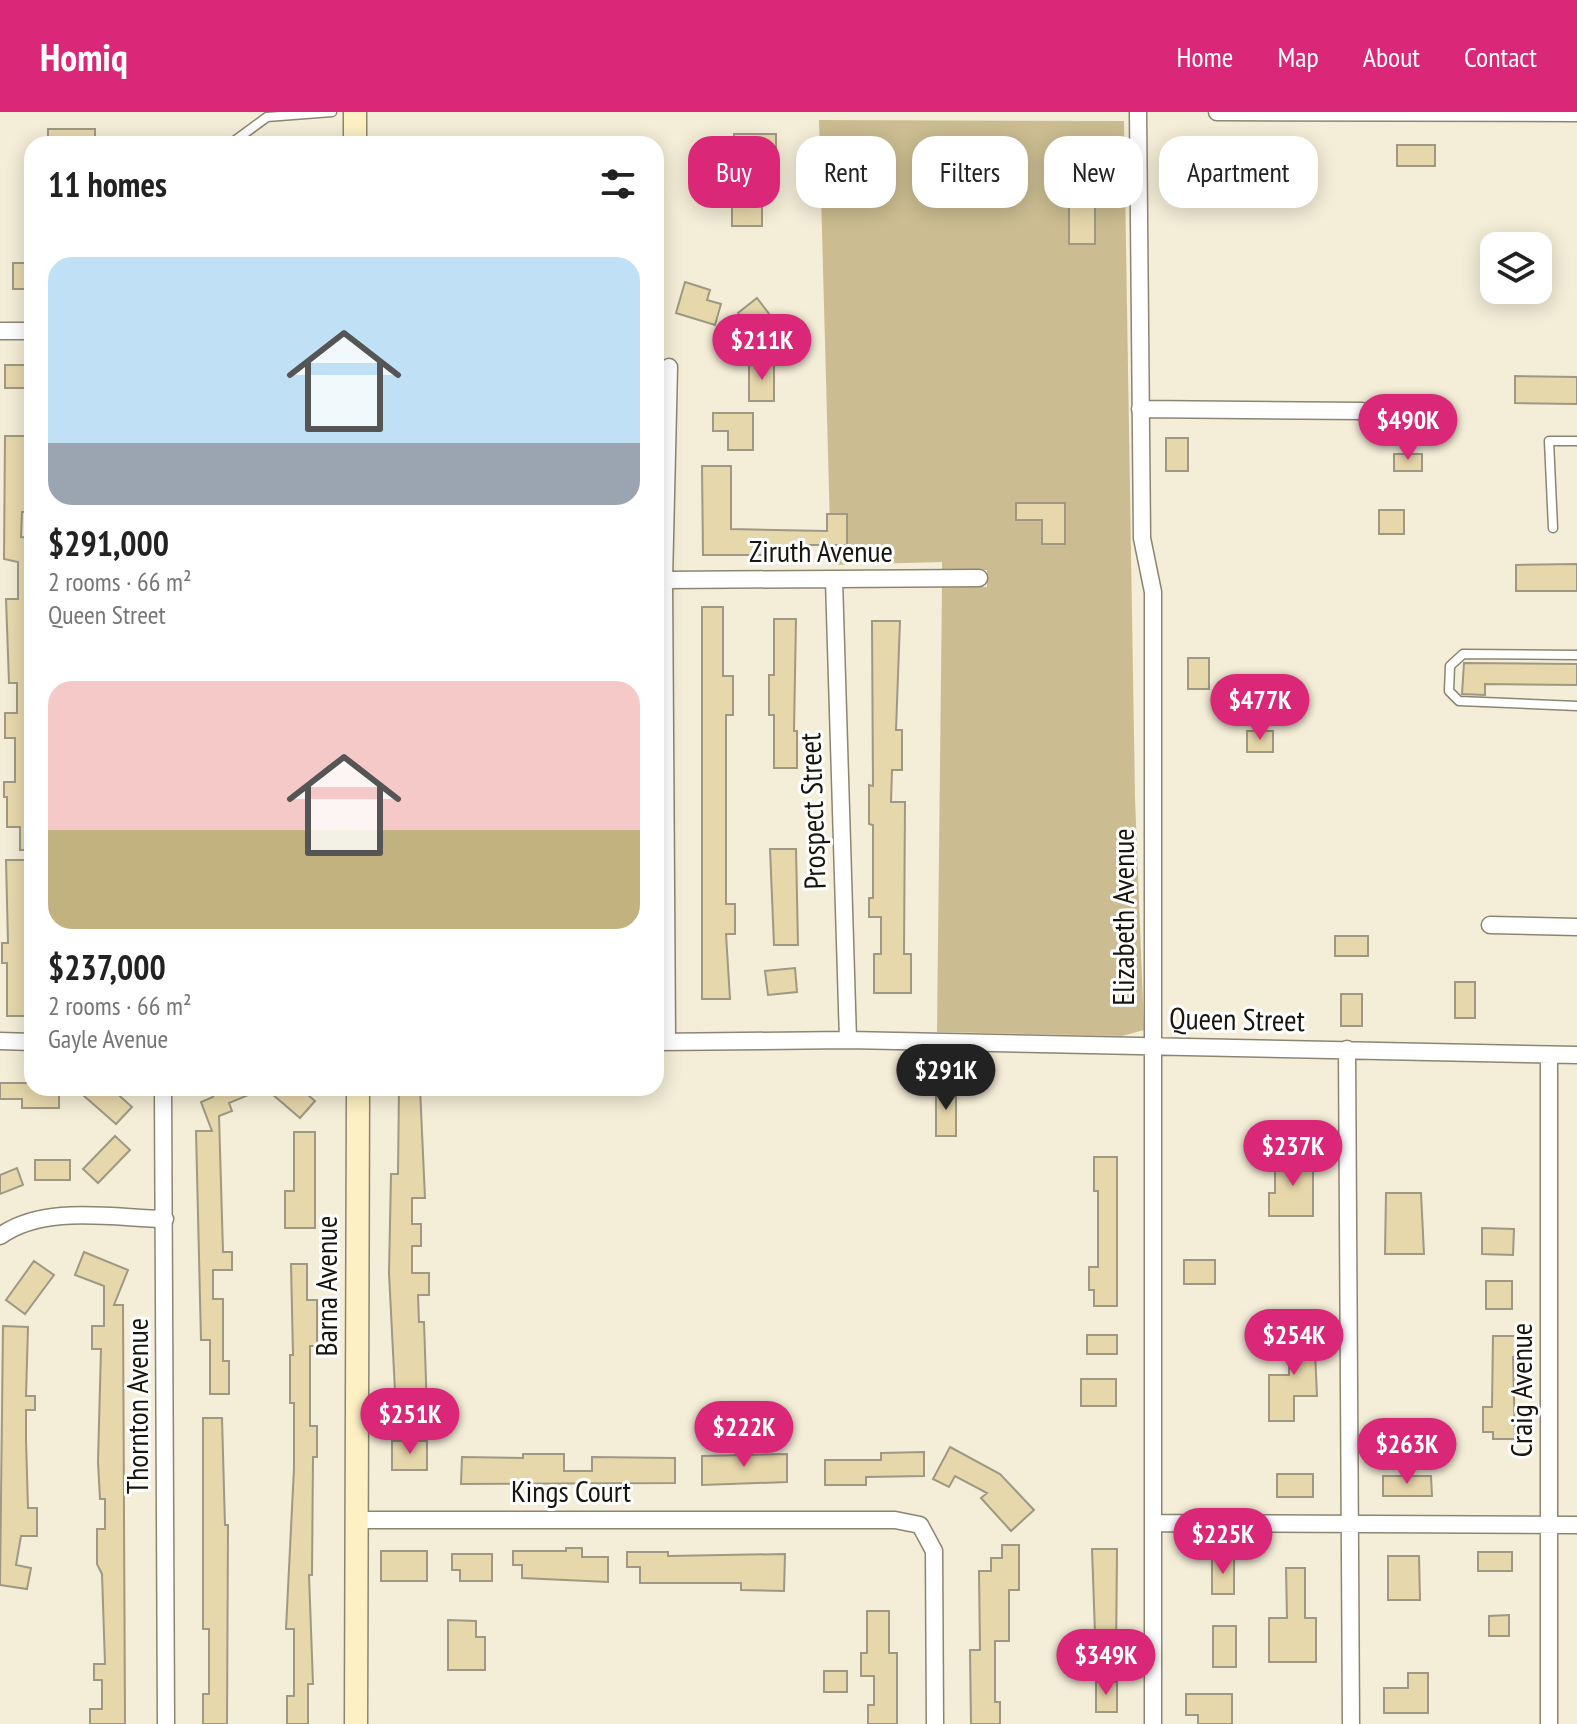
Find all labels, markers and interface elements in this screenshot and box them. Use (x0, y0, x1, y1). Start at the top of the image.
text: Homiq (40, 32, 128, 81)
text: Home (1177, 38, 1233, 75)
text: Map (1277, 38, 1319, 75)
text: About (1363, 38, 1420, 75)
text: Contact (1464, 38, 1537, 75)
chip: Buy (688, 136, 780, 208)
chip: Rent (796, 136, 896, 208)
chip: Filters (912, 136, 1028, 208)
chip: New (1044, 136, 1143, 208)
chip: Apartment (1159, 136, 1318, 208)
text: 11 homes (48, 162, 167, 206)
icon: filters (596, 162, 640, 206)
map controls (1480, 232, 1552, 304)
button: layers (1480, 232, 1552, 304)
icon: home (272, 309, 416, 453)
pin: $211K (706, 314, 818, 382)
text: $211K (730, 323, 794, 356)
pin: $490K (1352, 394, 1464, 462)
text: $490K (1376, 403, 1440, 436)
text: $291,000 (48, 521, 169, 565)
street label: Ziruth Avenue (749, 531, 893, 570)
text: 2 rooms · 66 m² (48, 565, 192, 598)
text: Queen Street (48, 598, 166, 631)
pin: $477K (1204, 674, 1316, 742)
text: $477K (1228, 683, 1292, 716)
street label: Prospect Street (789, 731, 834, 890)
icon: home (272, 733, 416, 877)
street label: Elizabeth Avenue (1103, 828, 1142, 1006)
text: $237,000 (48, 945, 166, 989)
text: 2 rooms · 66 m² (48, 989, 192, 1022)
street label: Queen Street (1169, 998, 1306, 1039)
text: Gayle Avenue (48, 1022, 168, 1055)
pin: $291K (890, 1044, 1002, 1112)
text: $291K (914, 1053, 978, 1086)
pin: $237K (1237, 1120, 1349, 1188)
text: $237K (1261, 1129, 1325, 1162)
street label: Barna Avenue (306, 1216, 345, 1356)
pin: $254K (1238, 1309, 1350, 1377)
street label: Thornton Avenue (117, 1318, 156, 1494)
text: $254K (1262, 1318, 1326, 1351)
street label: Craig Avenue (1501, 1323, 1540, 1457)
pin: $251K (354, 1388, 466, 1456)
text: $251K (378, 1397, 442, 1430)
pin: $222K (688, 1401, 800, 1469)
text: $222K (712, 1410, 776, 1443)
pin: $263K (1351, 1418, 1463, 1486)
text: $263K (1375, 1427, 1439, 1460)
street label: Kings Court (511, 1471, 632, 1510)
pin: $225K (1167, 1508, 1279, 1576)
text: $225K (1191, 1517, 1255, 1550)
pin: $349K (1050, 1629, 1162, 1697)
text: $349K (1074, 1638, 1138, 1671)

